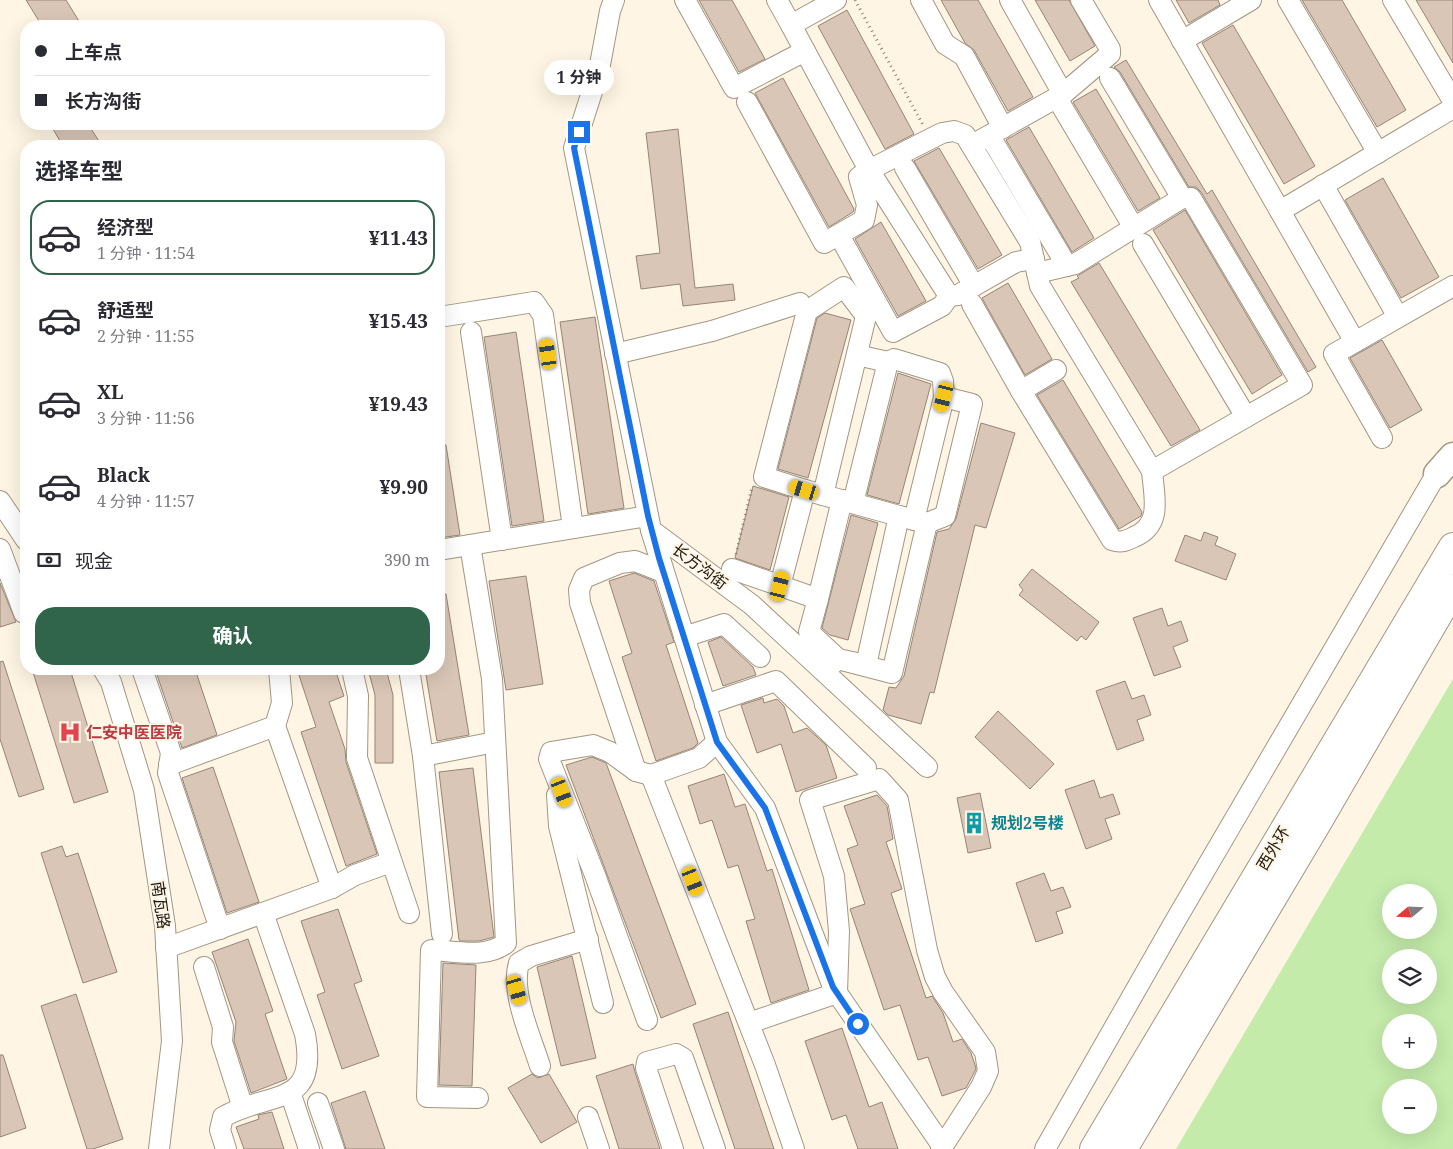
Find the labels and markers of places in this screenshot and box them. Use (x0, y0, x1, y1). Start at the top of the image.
hospital icon: 仁安中医医院 (57, 719, 83, 745)
place label: 仁安中医医院 (86, 721, 182, 743)
building icon: 规划2号楼 (961, 810, 987, 836)
place label: 规划2号楼 (991, 812, 1064, 834)

